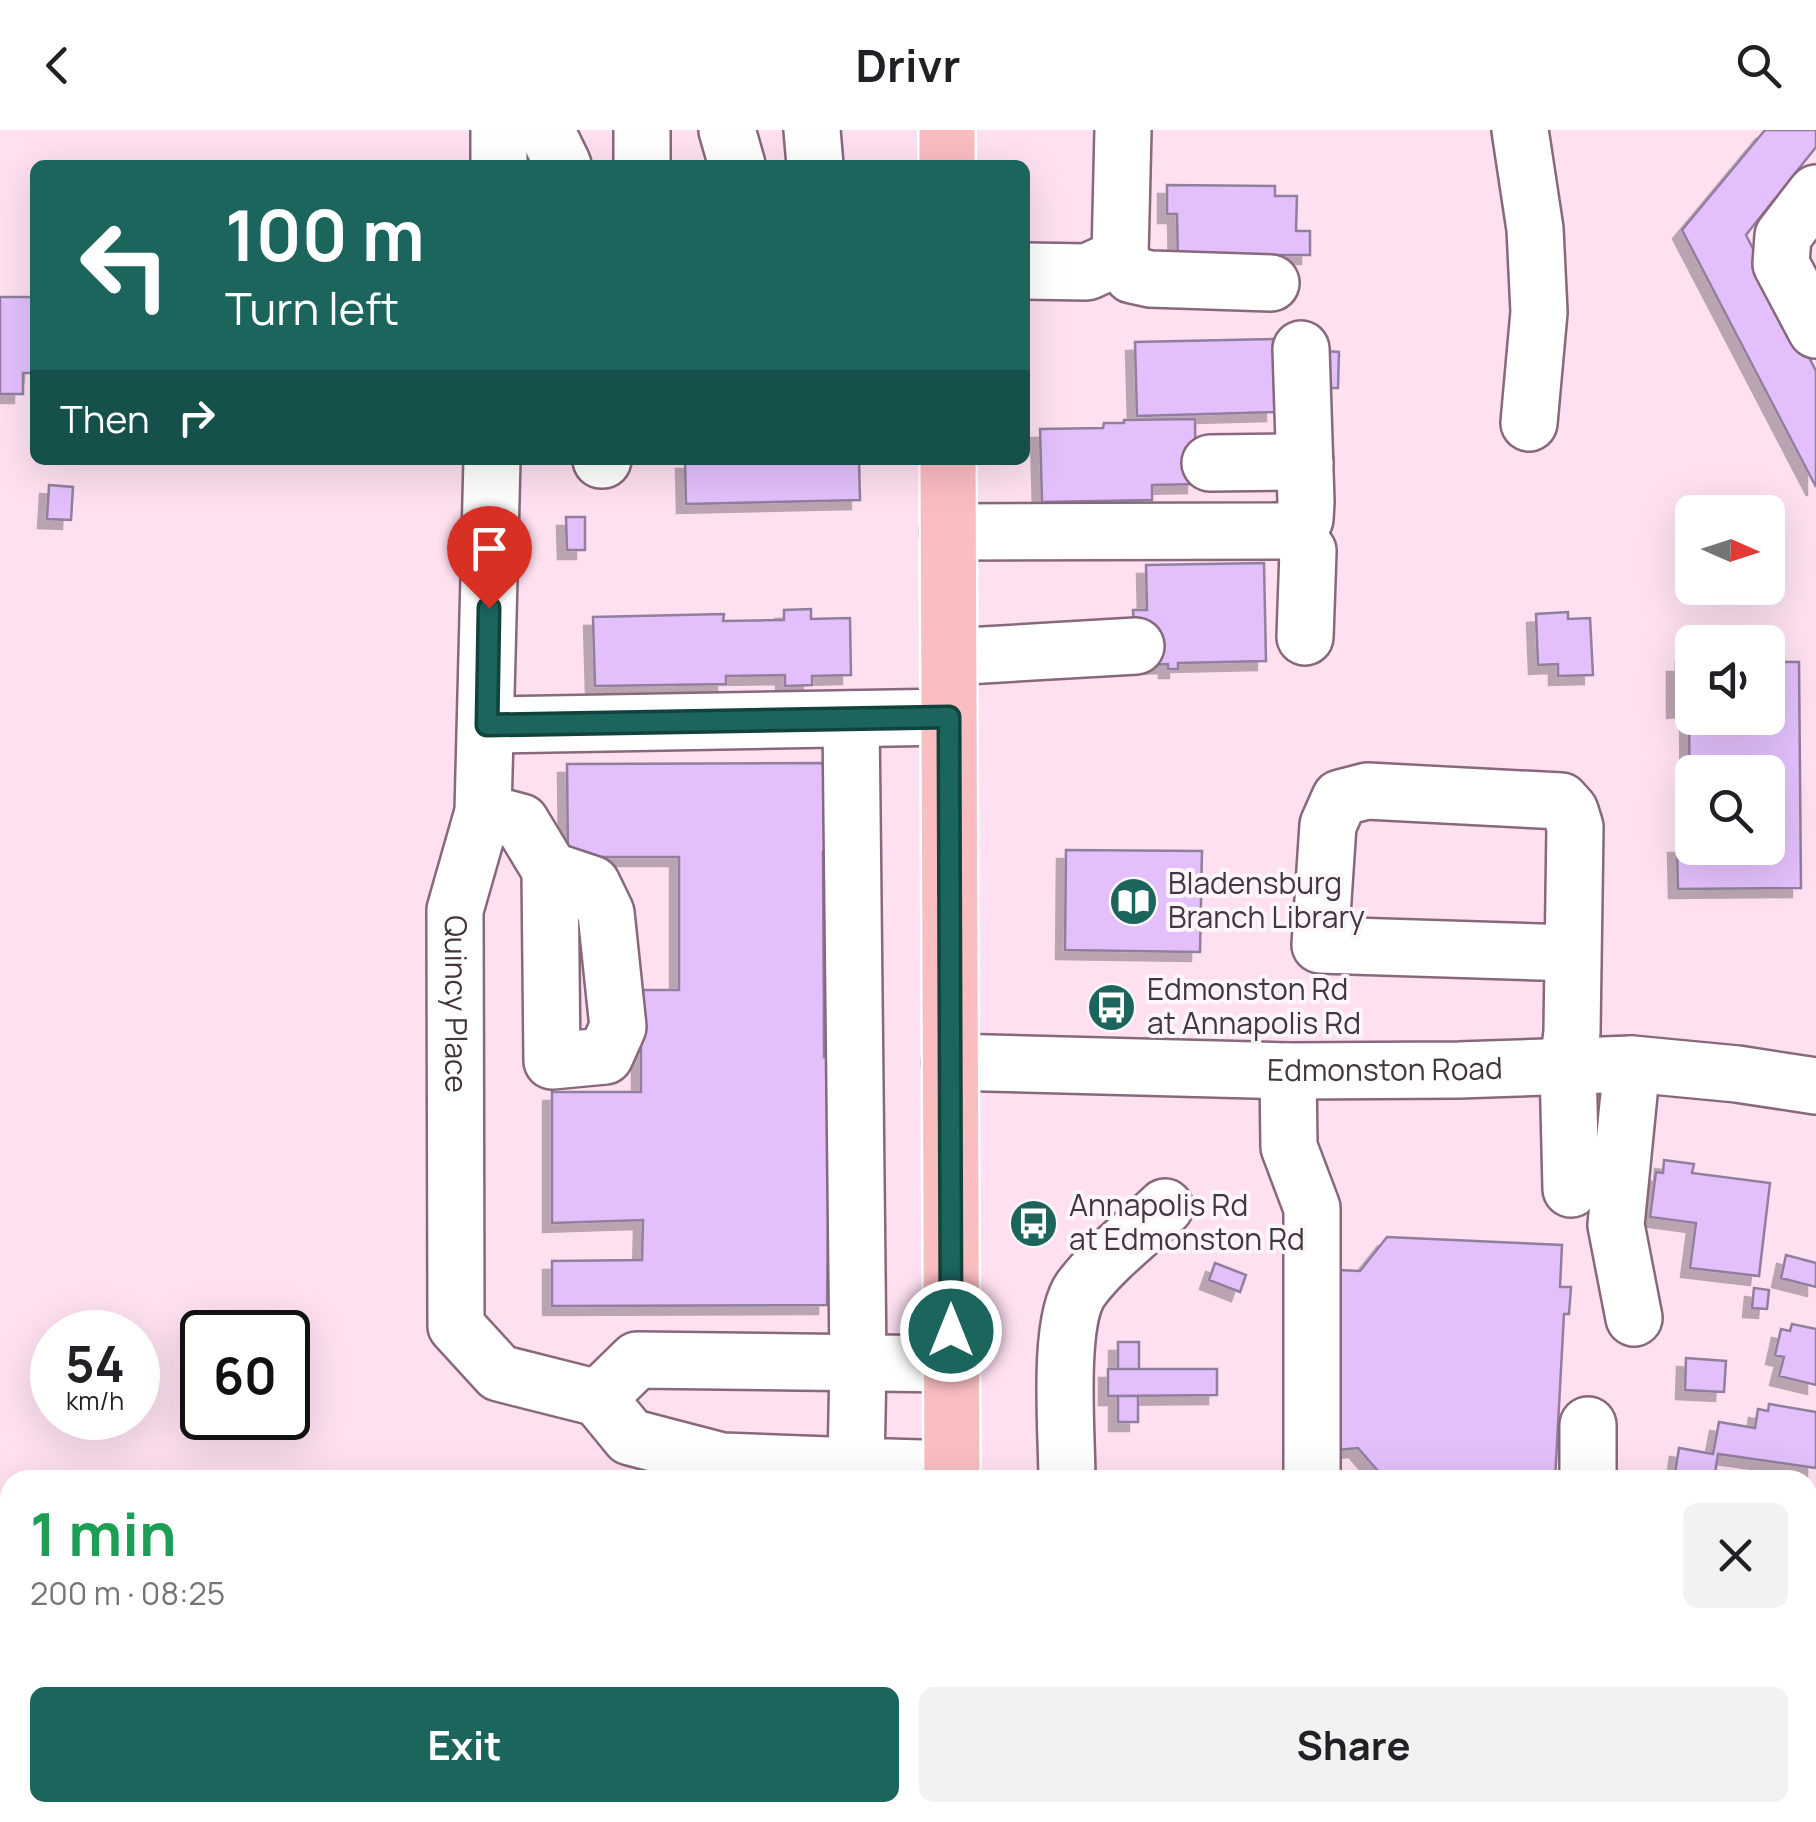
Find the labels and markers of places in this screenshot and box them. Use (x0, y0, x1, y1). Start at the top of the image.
pin (447, 506, 532, 609)
place label: Bladensburg Branch Library (1168, 862, 1365, 937)
library icon: Bladensburg Branch Library (1107, 875, 1159, 927)
place label: Edmonston Rd at Annapolis Rd (1147, 968, 1361, 1043)
bus stop icon: Edmonston Rd at Annapolis Rd (1086, 981, 1138, 1033)
place label: Annapolis Rd at Edmonston Rd (1069, 1184, 1305, 1259)
bus stop icon: Annapolis Rd at Edmonston Rd (1008, 1197, 1060, 1249)

